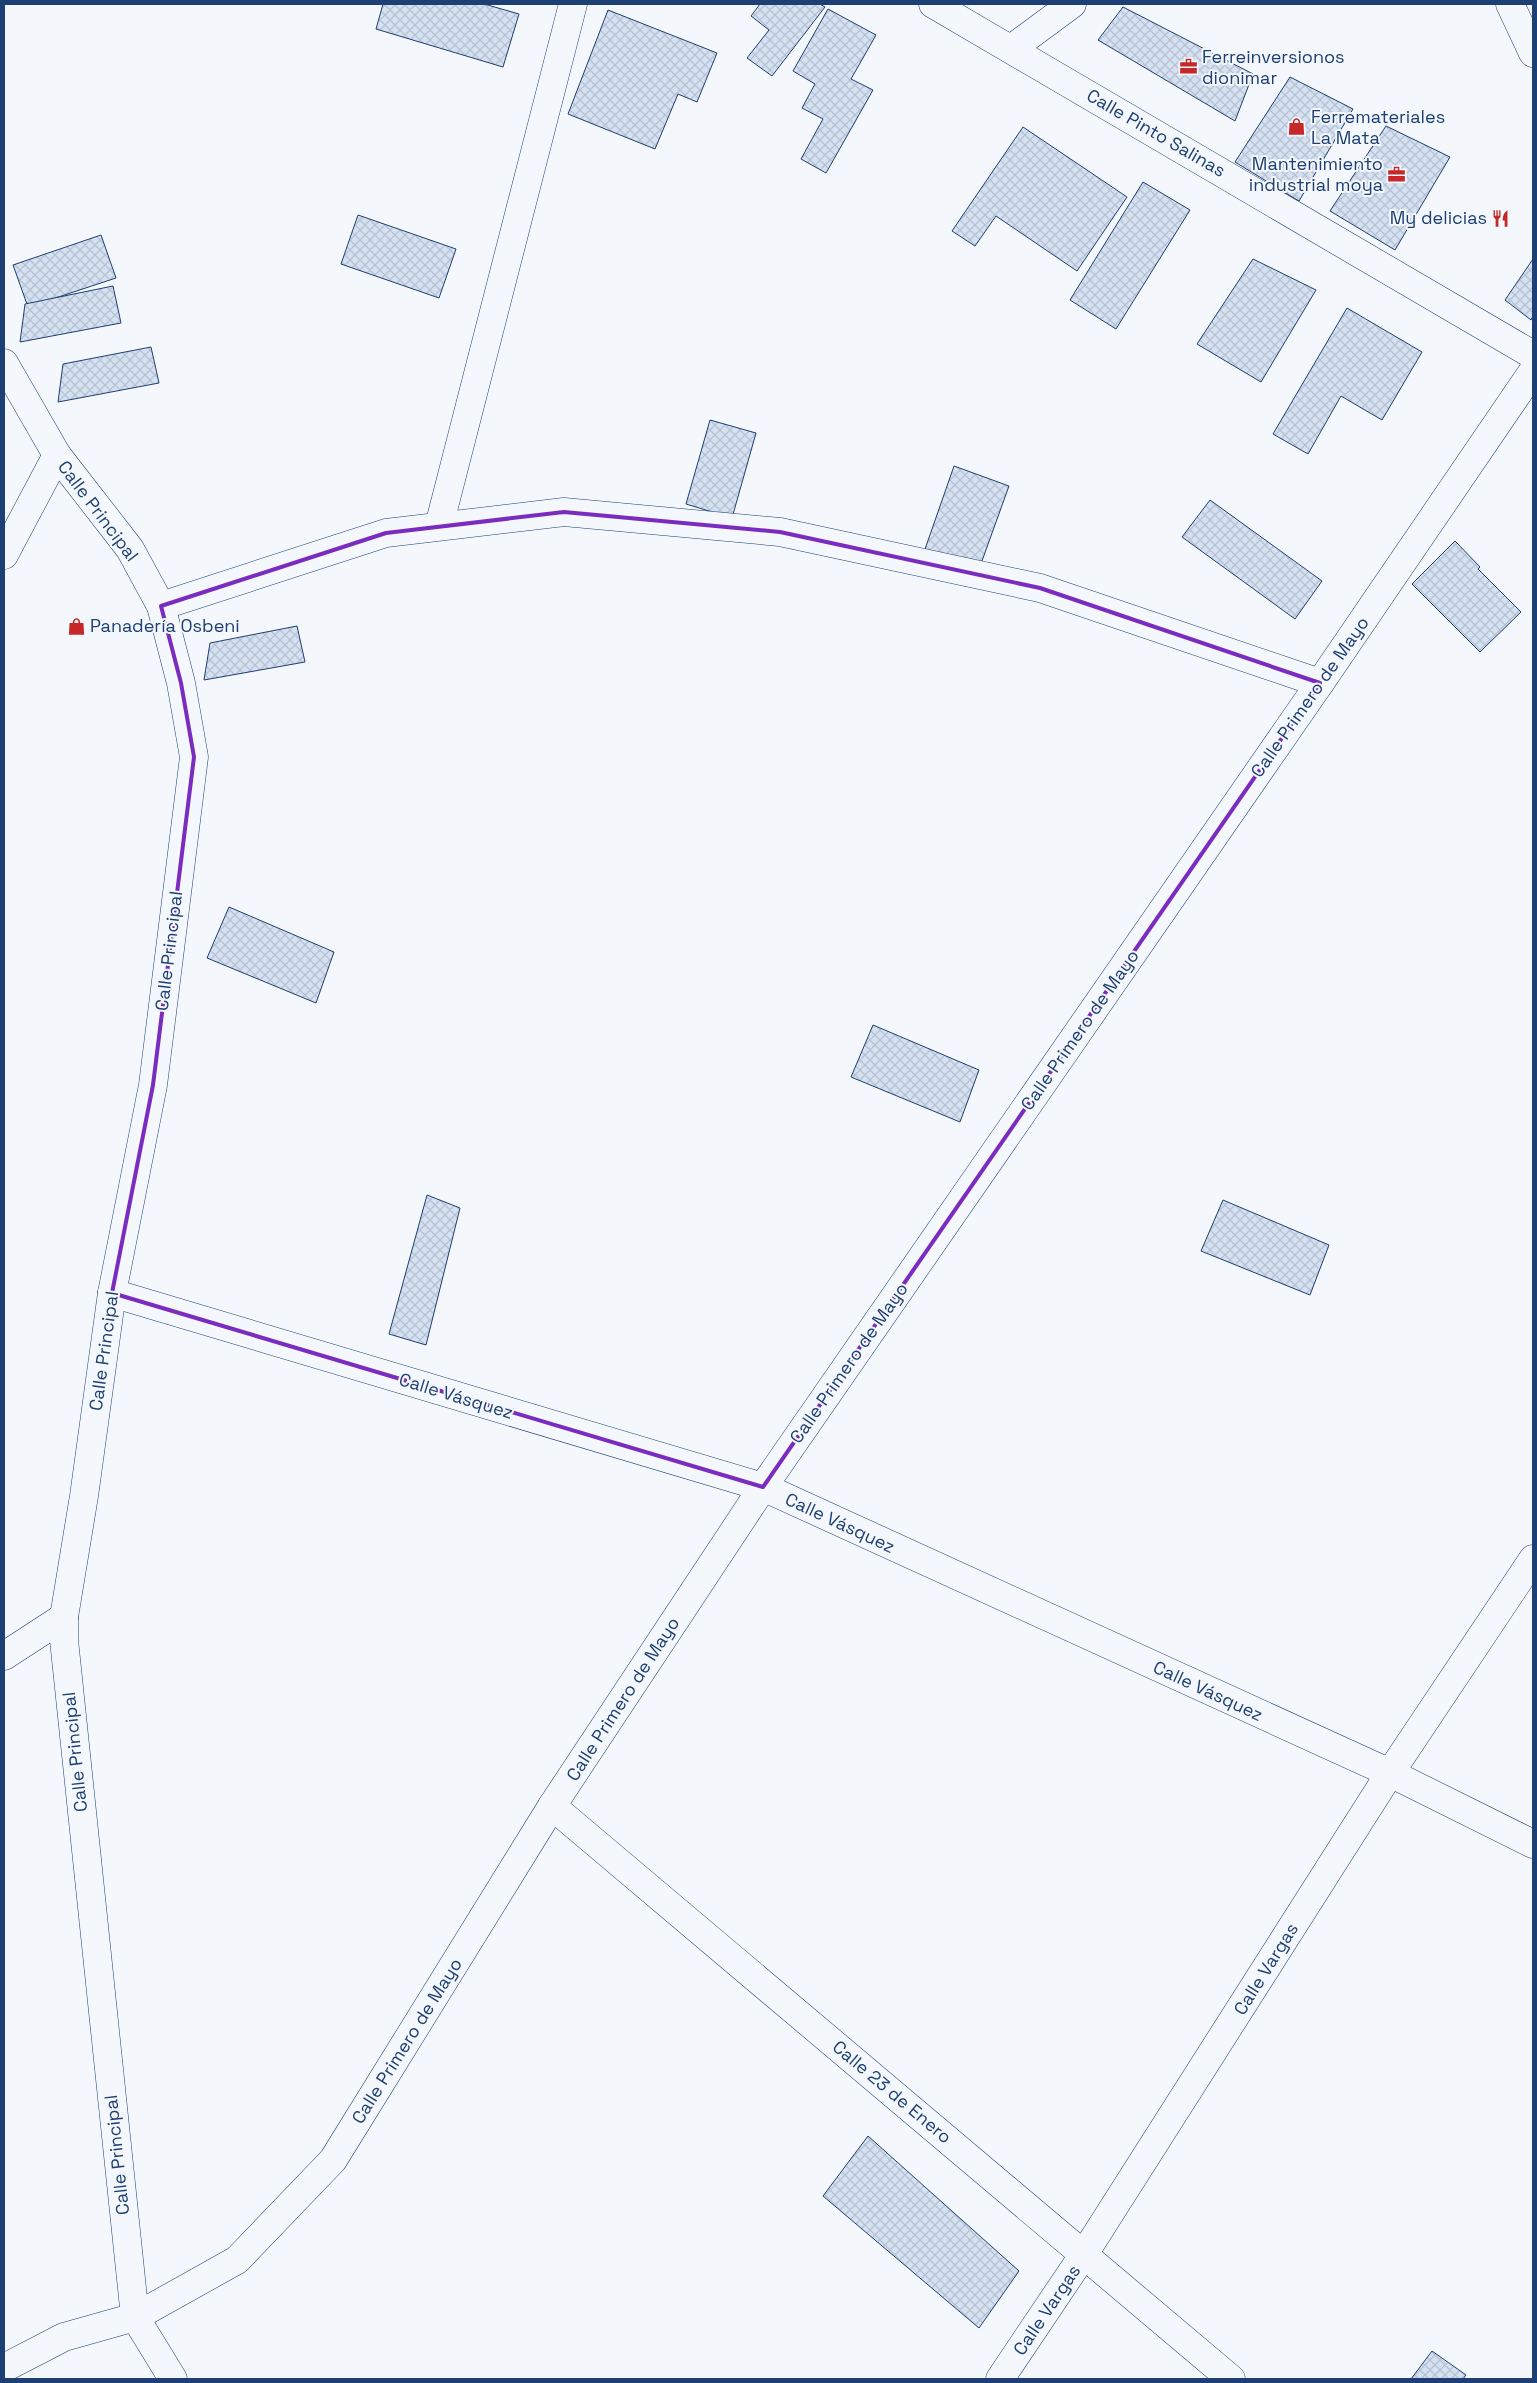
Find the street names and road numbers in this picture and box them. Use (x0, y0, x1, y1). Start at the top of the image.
street label: Calle Pinto Salinas (1083, 83, 1230, 182)
street label: Calle Principal (53, 456, 144, 566)
street label: Calle Primero de Mayo (1245, 612, 1374, 782)
street label: Calle Principal (150, 890, 187, 1012)
street label: Calle Primero de Mayo (1015, 945, 1144, 1115)
street label: Calle Primero de Mayo (784, 1278, 913, 1448)
street label: Calle Principal (84, 1290, 123, 1412)
street label: Calle Vásquez (396, 1367, 516, 1424)
street label: Calle Vásquez (782, 1487, 899, 1558)
street label: Calle Primero de Mayo (561, 1612, 684, 1785)
street label: Calle Vásquez (1150, 1655, 1267, 1726)
street label: Calle Principal (57, 1691, 92, 1813)
street label: Calle Vargas (1228, 1918, 1303, 2019)
street label: Calle Primero de Mayo (346, 1954, 467, 2128)
street label: Calle 23 de Enero (828, 2035, 957, 2148)
street label: Calle Principal (99, 2094, 134, 2216)
street label: Calle Vargas (1008, 2260, 1085, 2359)

